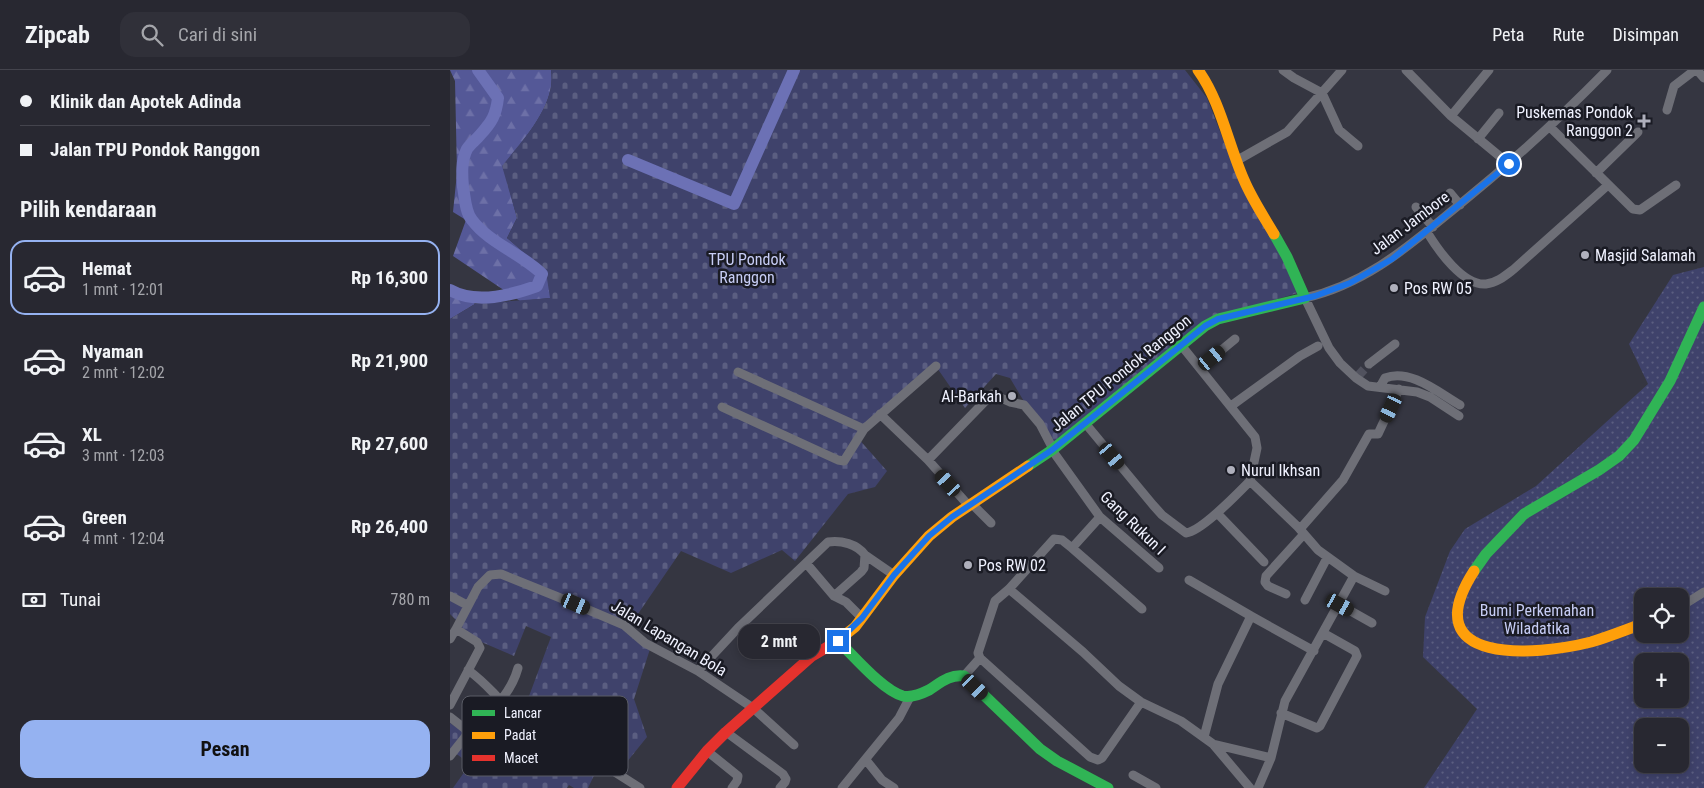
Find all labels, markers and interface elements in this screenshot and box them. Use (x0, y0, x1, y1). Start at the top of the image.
search box (120, 12, 470, 57)
text: Zipcab (25, 21, 90, 49)
icon: search (138, 21, 166, 49)
text: Cari di sini (178, 23, 257, 46)
text: Peta (1492, 24, 1524, 45)
text: Rute (1552, 24, 1584, 45)
text: Disimpan (1612, 24, 1679, 45)
text: Klinik dan Apotek Adinda (50, 90, 241, 113)
place label: Puskemas Pondok Ranggon 2 (1516, 103, 1634, 140)
marker: Puskemas Pondok Ranggon 2 (1637, 114, 1651, 128)
text: Jalan TPU Pondok Ranggon (50, 138, 260, 161)
route start (1498, 153, 1520, 175)
street label: Jalan Jambore (1367, 187, 1453, 259)
text: Pilih kendaraan (20, 197, 156, 222)
place label: Masjid Salamah (1595, 246, 1696, 265)
marker: Masjid Salamah (1579, 249, 1591, 261)
park label: TPU Pondok Ranggon (708, 250, 787, 287)
icon: car (22, 255, 67, 300)
text: Hemat (82, 257, 132, 280)
text: Rp 16,300 (351, 266, 428, 289)
place label: Pos RW 05 (1404, 279, 1472, 298)
text: 1 mnt · 12:01 (82, 280, 165, 299)
marker: Pos RW 05 (1388, 282, 1400, 294)
street label: Jalan TPU Pondok Ranggon (1047, 311, 1195, 435)
icon: car (22, 338, 67, 383)
text: Nyaman (82, 340, 143, 363)
car (1195, 343, 1228, 373)
text: Rp 21,900 (351, 349, 428, 372)
text: 2 mnt · 12:02 (82, 363, 165, 382)
place label: Al-Barkah (941, 387, 1002, 406)
marker: Al-Barkah (1006, 390, 1018, 402)
car (1377, 391, 1404, 425)
icon: car (22, 421, 67, 466)
text: XL (82, 423, 102, 446)
text: Rp 27,600 (351, 432, 428, 455)
car (1096, 440, 1127, 472)
text: 3 mnt · 12:03 (82, 446, 165, 465)
place label: Nurul Ikhsan (1241, 461, 1320, 480)
marker: Nurul Ikhsan (1225, 464, 1237, 476)
car (932, 467, 963, 499)
street label: Gang Rukun I (1097, 487, 1169, 559)
icon: car (22, 504, 67, 549)
text: Green (82, 506, 127, 529)
text: Rp 26,400 (351, 515, 428, 538)
text: 4 mnt · 12:04 (82, 529, 165, 548)
place label: Pos RW 02 (978, 556, 1046, 575)
marker: Pos RW 02 (962, 559, 974, 571)
icon: cash (20, 586, 48, 614)
text: Tunai (60, 588, 101, 611)
map controls (1634, 588, 1689, 773)
button: locate (1634, 588, 1689, 643)
text: 780 m (391, 590, 430, 609)
car (559, 591, 592, 617)
car (1323, 591, 1356, 619)
street label: Jalan Lapangan Bola (608, 596, 730, 680)
park label: Bumi Perkemahan Wiladatika (1480, 601, 1594, 638)
callout: 2 mnt (738, 624, 820, 658)
route end (827, 630, 849, 652)
text: 2 mnt (761, 632, 797, 651)
button: + (1634, 653, 1689, 708)
car (959, 671, 991, 703)
legend (462, 696, 628, 776)
text: Lancar (504, 705, 542, 721)
button: − (1634, 718, 1689, 773)
button: Pesan (20, 720, 430, 778)
text: Padat (504, 727, 536, 743)
text: Macet (504, 750, 538, 766)

